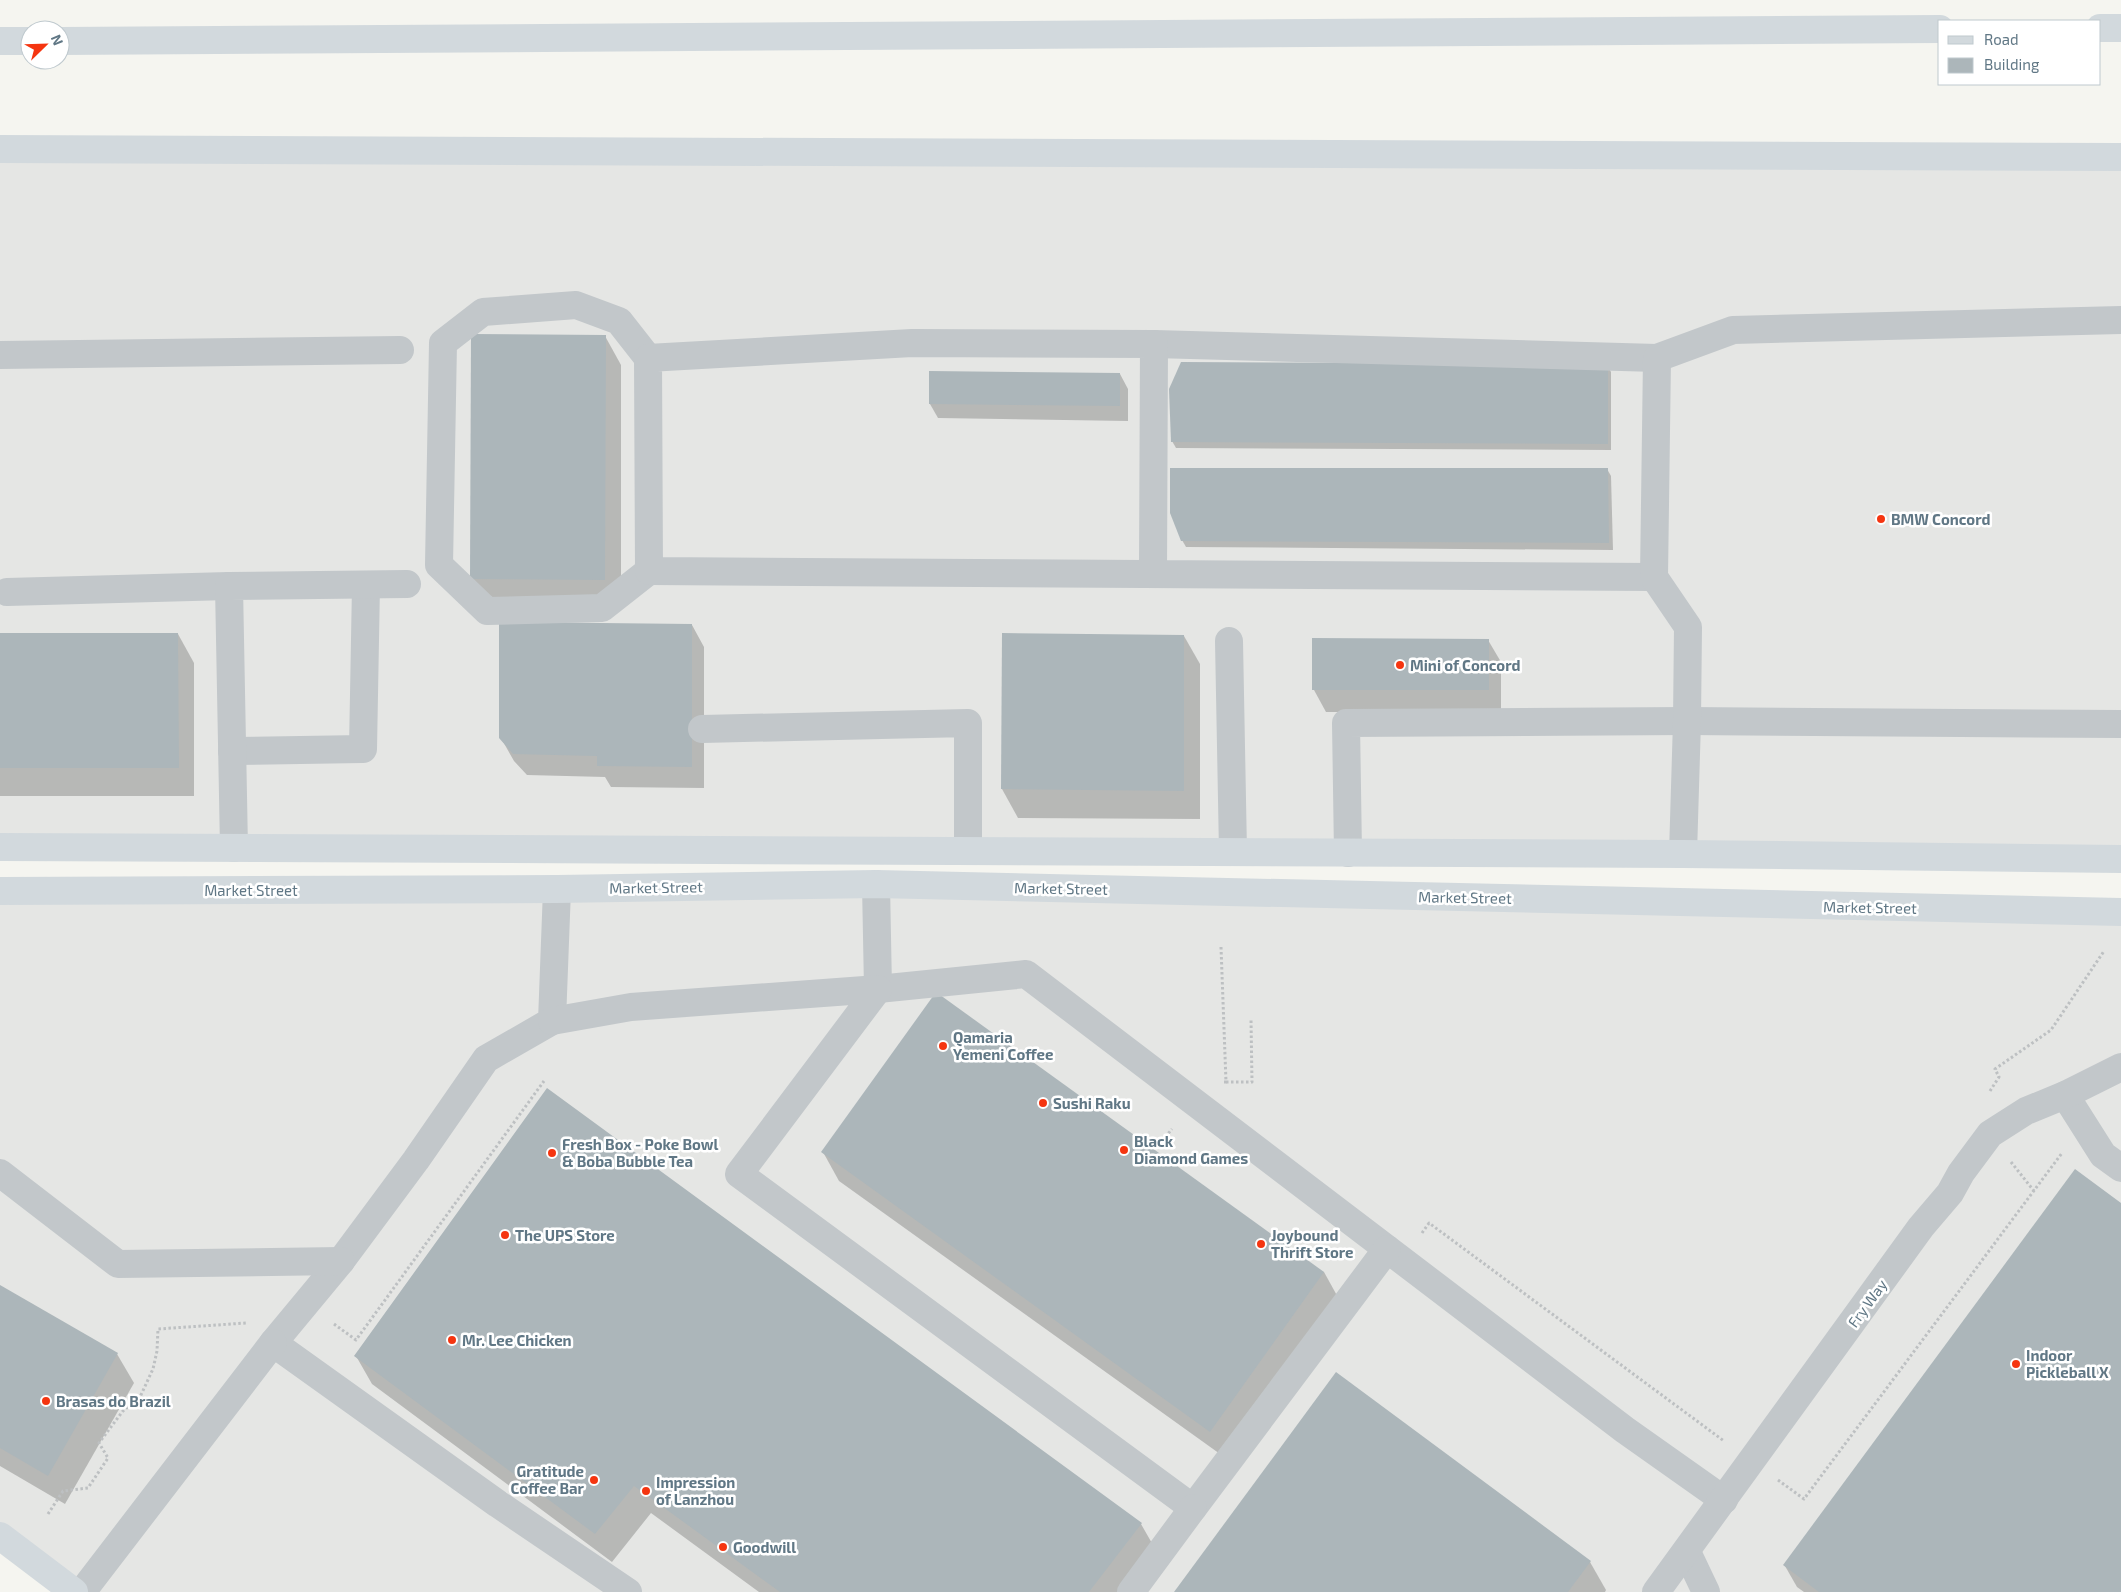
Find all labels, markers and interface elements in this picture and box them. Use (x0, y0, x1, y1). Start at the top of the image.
north arrow (20, 20, 70, 70)
legend (1938, 20, 2101, 85)
text: Road (1984, 30, 2019, 48)
text: N (48, 32, 67, 48)
text: Building (1984, 55, 2040, 73)
place label: BMW Concord (1891, 510, 1990, 528)
marker: BMW Concord (1875, 513, 1887, 525)
place label: Mini of Concord (1410, 656, 1520, 674)
marker: Mini of Concord (1394, 659, 1406, 671)
street label: Market Street (609, 877, 703, 897)
street label: Market Street (1014, 878, 1108, 898)
street label: Market Street (204, 881, 298, 899)
street label: Market Street (1418, 887, 1512, 907)
street label: Market Street (1823, 897, 1917, 917)
place label: Qamaria Yemeni Coffee (953, 1028, 1053, 1063)
marker: Qamaria Yemeni Coffee (937, 1040, 949, 1052)
place label: Sushi Raku (1053, 1094, 1131, 1112)
marker: Sushi Raku (1037, 1097, 1049, 1109)
place label: Black Diamond Games (1134, 1132, 1248, 1167)
place label: Fresh Box - Poke Bowl & Boba Bubble Tea (562, 1135, 719, 1170)
marker: Black Diamond Games (1118, 1144, 1130, 1156)
marker: Fresh Box - Poke Bowl & Boba Bubble Tea (546, 1147, 558, 1159)
place label: The UPS Store (515, 1226, 615, 1244)
place label: Joybound Thrift Store (1271, 1226, 1354, 1261)
marker: The UPS Store (499, 1229, 511, 1241)
marker: Joybound Thrift Store (1255, 1238, 1267, 1250)
street label: Fry Way (1844, 1275, 1890, 1330)
place label: Mr. Lee Chicken (462, 1331, 572, 1349)
marker: Mr. Lee Chicken (446, 1334, 458, 1346)
place label: Indoor Pickleball X (2026, 1346, 2109, 1381)
marker: Indoor Pickleball X (2010, 1358, 2022, 1370)
place label: Brasas do Brazil (56, 1392, 171, 1410)
marker: Brasas do Brazil (40, 1395, 52, 1407)
place label: Gratitude Coffee Bar (510, 1462, 585, 1497)
place label: Impression of Lanzhou (656, 1473, 735, 1508)
marker: Gratitude Coffee Bar (588, 1474, 600, 1486)
marker: Impression of Lanzhou (640, 1485, 652, 1497)
place label: Goodwill (733, 1538, 796, 1556)
marker: Goodwill (717, 1541, 729, 1553)

